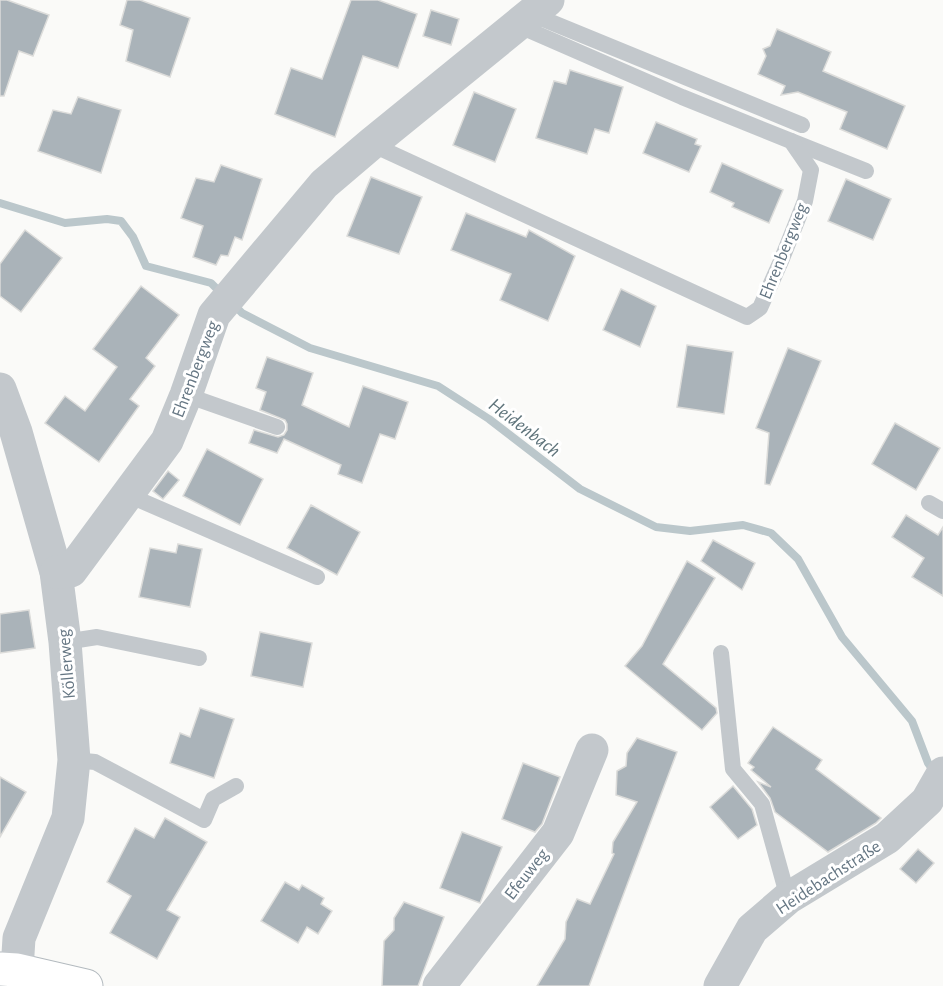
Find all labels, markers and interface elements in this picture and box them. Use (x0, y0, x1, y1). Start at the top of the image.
street label: Ehrenbergweg (756, 200, 811, 302)
street label: Ehrenbergweg (169, 318, 223, 420)
water label: Heidenbach (485, 395, 564, 461)
street label: Köllerweg (55, 628, 79, 700)
street label: Heidebachstraße (773, 837, 884, 918)
street label: Efeuweg (501, 845, 552, 904)

